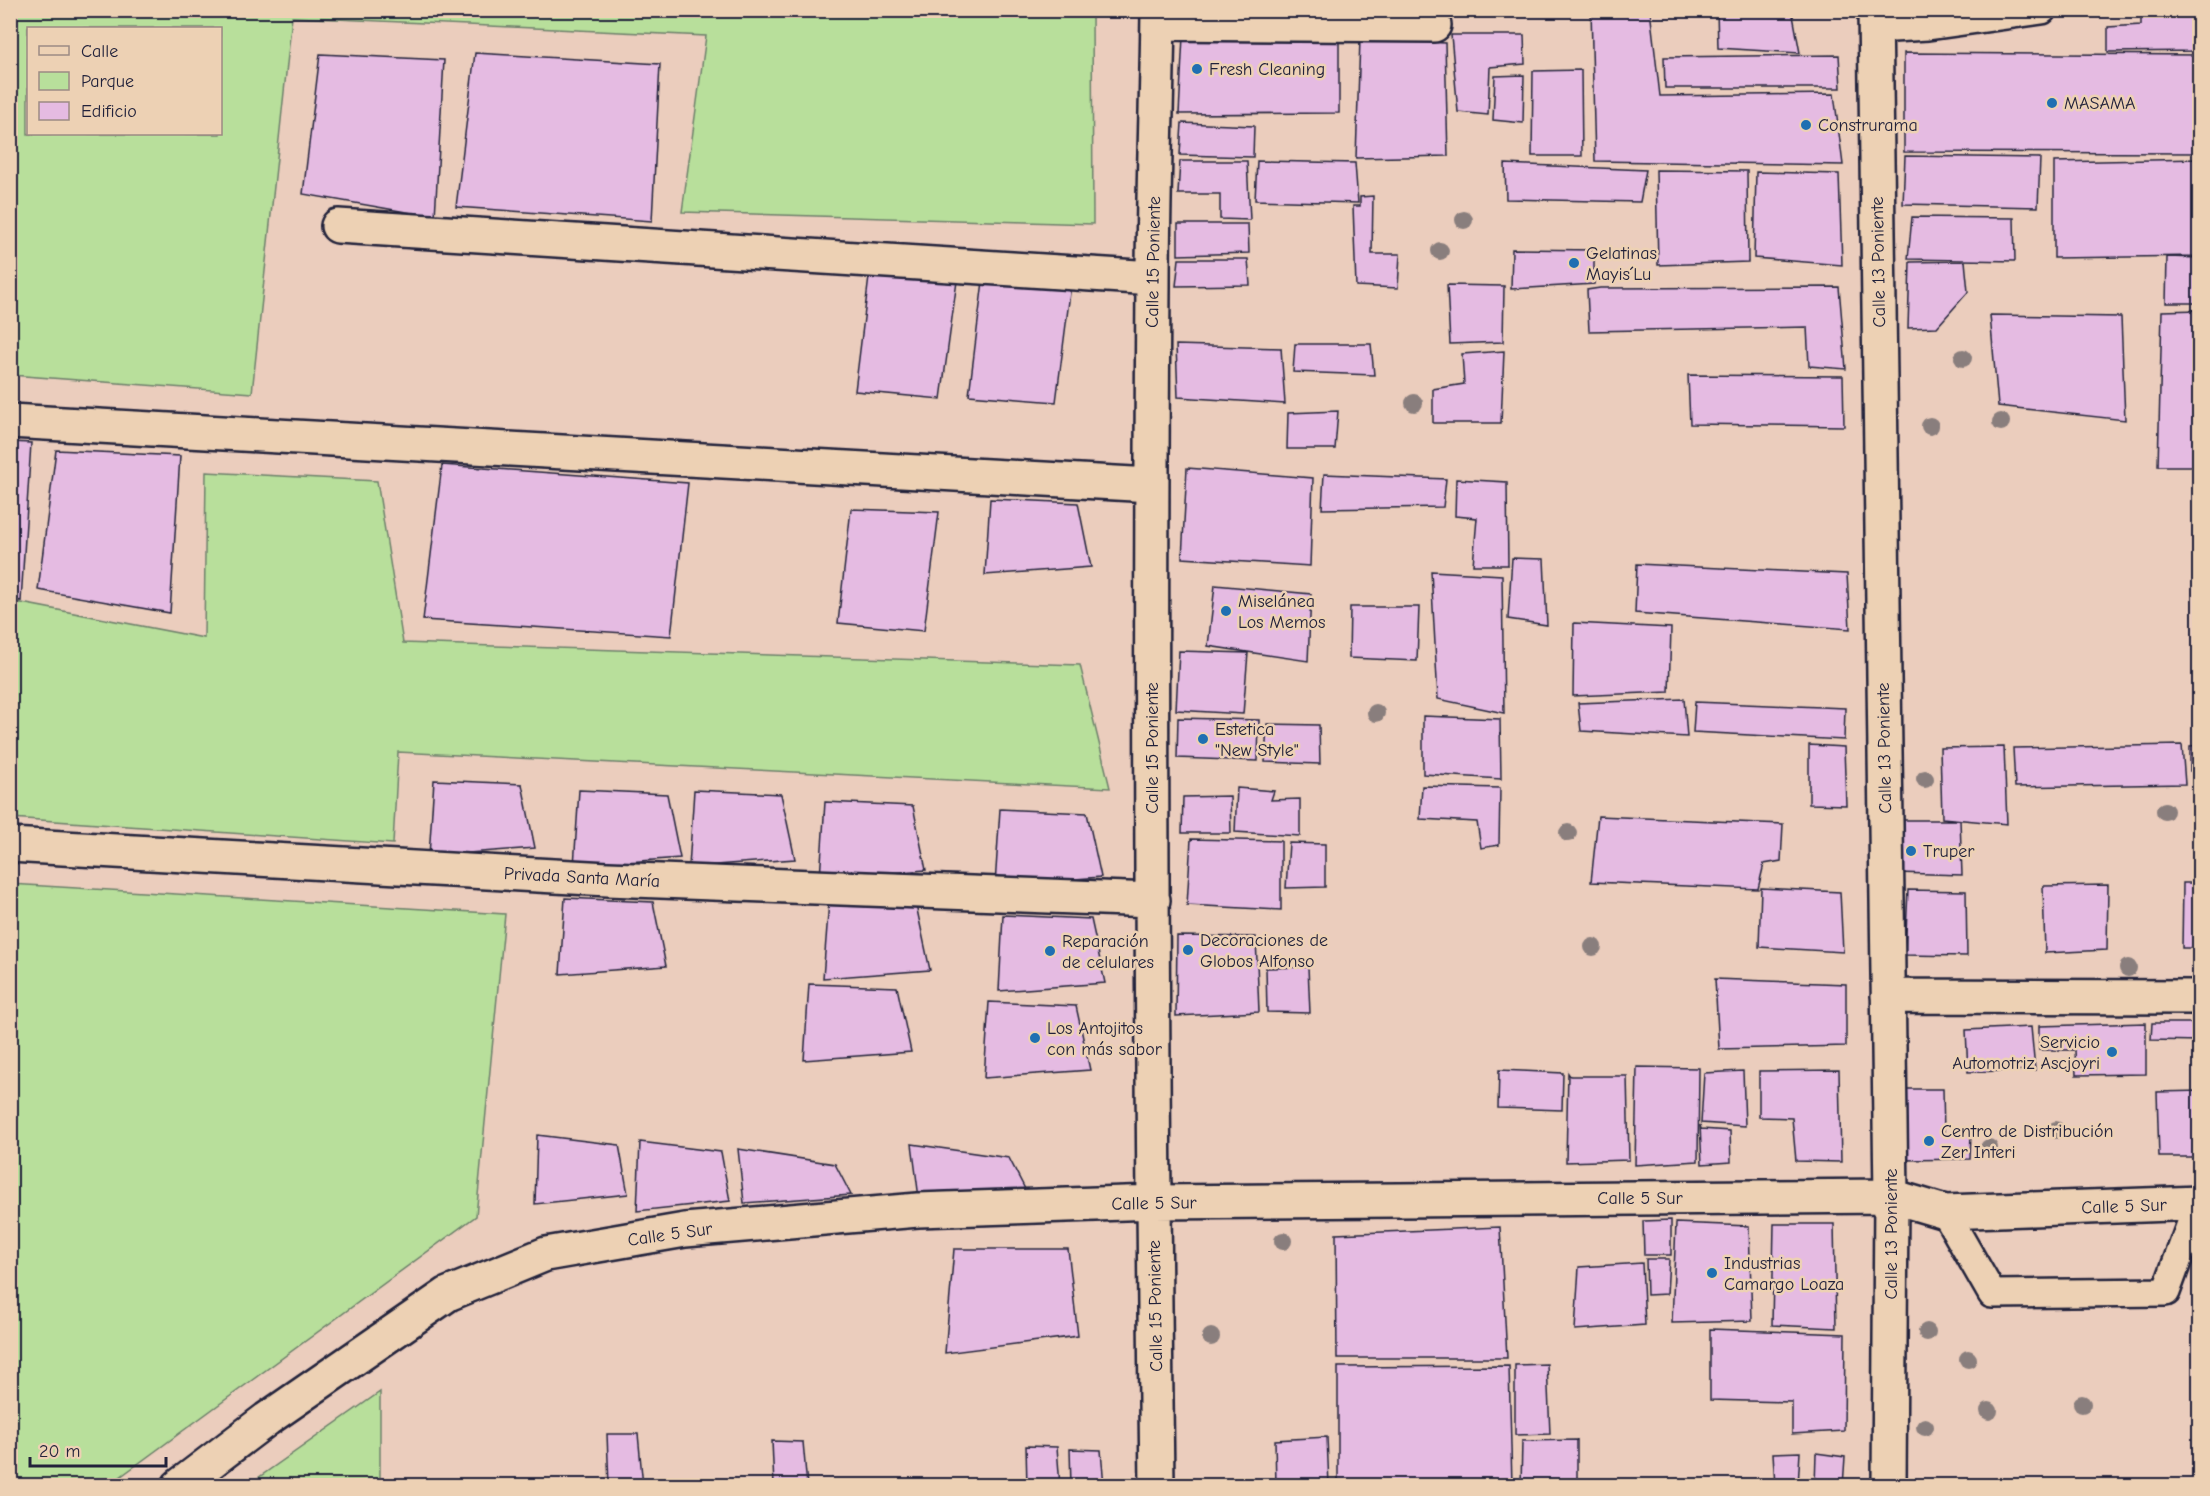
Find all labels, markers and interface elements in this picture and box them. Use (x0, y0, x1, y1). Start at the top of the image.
legend (27, 27, 222, 135)
text: Calle (81, 41, 118, 62)
place label: Fresh Cleaning (1209, 59, 1325, 80)
marker: Fresh Cleaning (1190, 62, 1204, 76)
text: Parque (81, 71, 134, 92)
place label: MASAMA (2064, 93, 2135, 114)
marker: MASAMA (2045, 96, 2059, 110)
text: Edificio (81, 101, 137, 122)
place label: Construrama (1818, 115, 1918, 136)
marker: Construrama (1799, 118, 1813, 132)
street label: Calle 15 Poniente (1142, 196, 1165, 328)
street label: Calle 13 Poniente (1867, 196, 1890, 328)
place label: Gelatinas Mayis´Lu (1586, 243, 1657, 285)
marker: Gelatinas Mayis´Lu (1567, 256, 1581, 270)
place label: Miselánea Los Memos (1238, 591, 1325, 633)
marker: Miselánea Los Memos (1219, 604, 1233, 618)
street label: Calle 15 Poniente (1142, 682, 1163, 814)
street label: Calle 13 Poniente (1873, 682, 1896, 814)
place label: Estetica "New Style" (1215, 719, 1299, 761)
marker: Estetica "New Style" (1196, 732, 1210, 746)
place label: Truper (1923, 841, 1975, 862)
marker: Truper (1904, 844, 1918, 858)
street label: Privada Santa María (503, 863, 661, 892)
place label: Decoraciones de Globos Alfonso (1200, 930, 1328, 972)
place label: Reparación de celulares (1062, 931, 1154, 973)
marker: Decoraciones de Globos Alfonso (1181, 943, 1195, 957)
marker: Reparación de celulares (1043, 944, 1057, 958)
place label: Los Antojitos con más sabor (1047, 1018, 1163, 1060)
marker: Los Antojitos con más sabor (1028, 1031, 1042, 1045)
place label: Servicio Automotriz Ascjoyri (1952, 1032, 2100, 1074)
marker: Servicio Automotriz Ascjoyri (2105, 1045, 2119, 1059)
place label: Centro de Distribución Zer Interi (1941, 1121, 2113, 1163)
marker: Centro de Distribución Zer Interi (1922, 1134, 1936, 1148)
street label: Calle 13 Poniente (1881, 1168, 1902, 1300)
street label: Calle 5 Sur (1597, 1188, 1683, 1209)
street label: Calle 5 Sur (1111, 1192, 1198, 1215)
street label: Calle 5 Sur (2081, 1194, 2168, 1218)
street label: Calle 5 Sur (626, 1218, 715, 1251)
street label: Calle 15 Poniente (1144, 1240, 1167, 1372)
place label: Industrias Camargo Loaza (1724, 1253, 1844, 1295)
marker: Industrias Camargo Loaza (1705, 1266, 1719, 1280)
scale bar (30, 1430, 166, 1468)
text: 20 m (39, 1441, 80, 1462)

